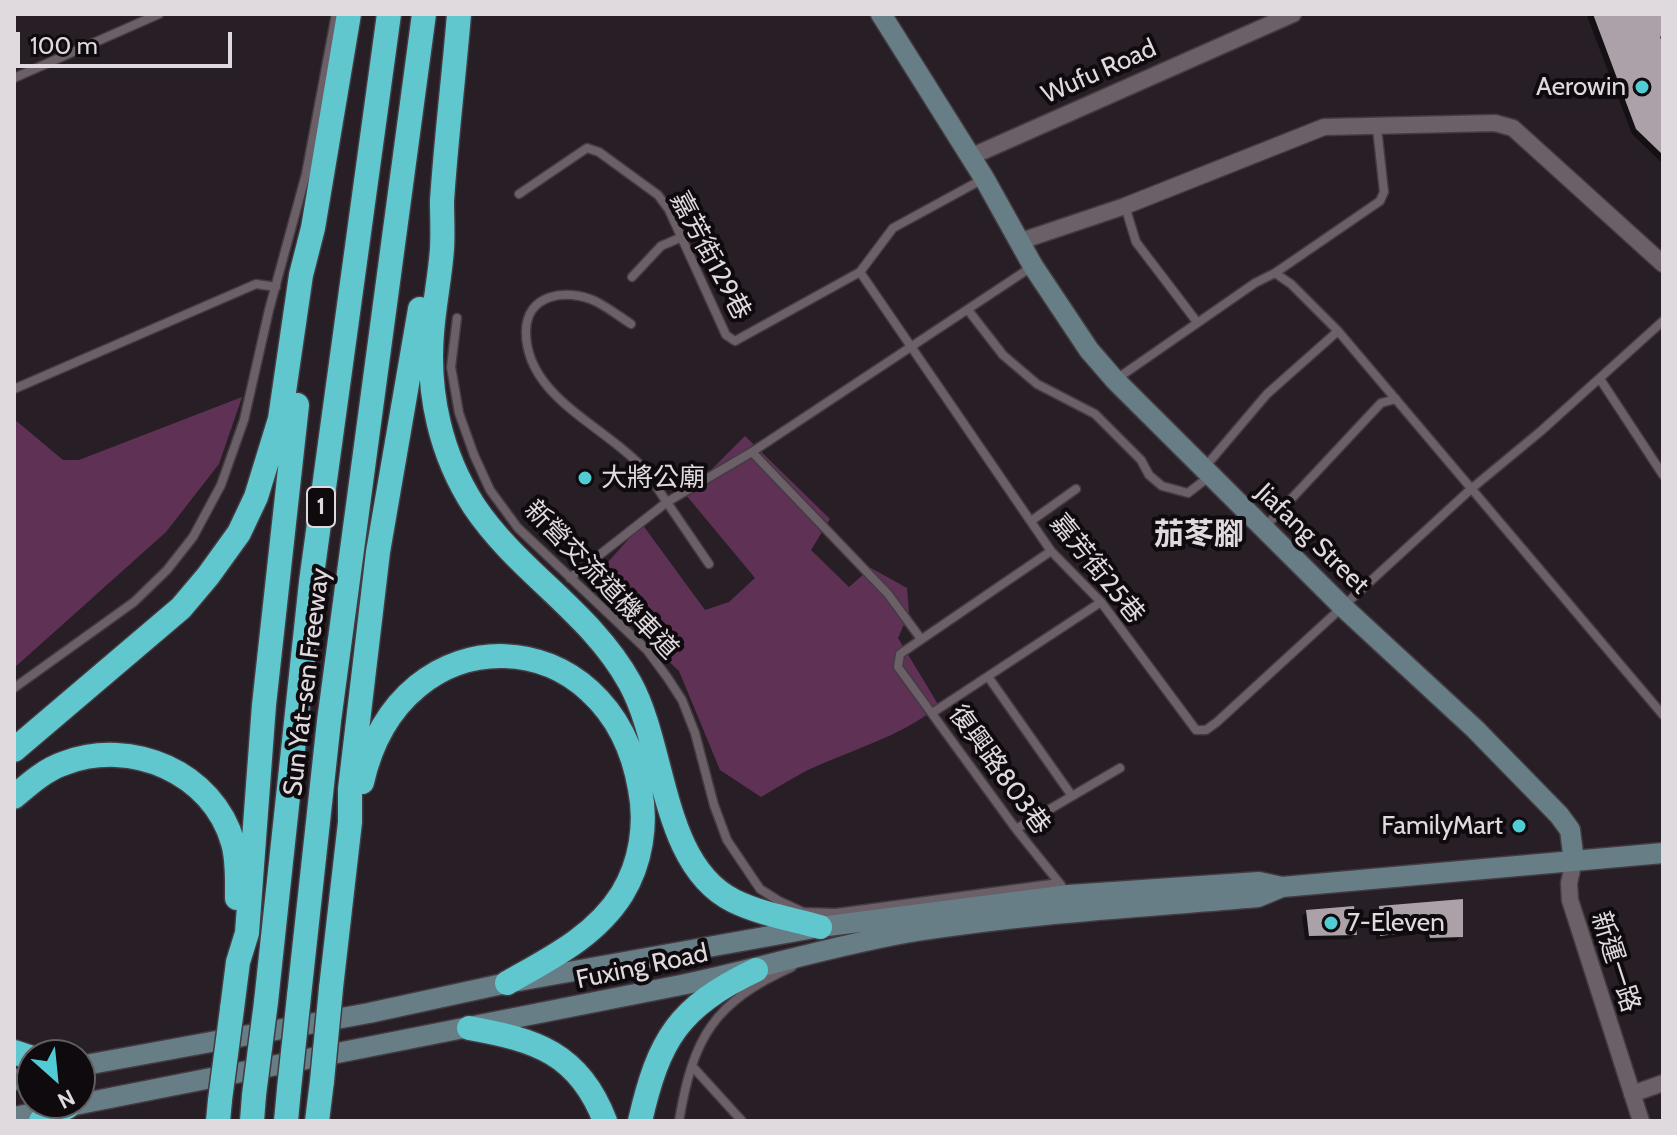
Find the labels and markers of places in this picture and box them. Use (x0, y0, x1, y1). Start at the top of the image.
place label: Aerowin (1536, 71, 1626, 103)
marker: Aerowin (1633, 78, 1651, 96)
place label: 大將公廟 (601, 462, 705, 494)
marker: 大將公廟 (576, 469, 594, 487)
place label: FamilyMart (1381, 810, 1503, 842)
marker: FamilyMart (1510, 817, 1528, 835)
place label: 7-Eleven (1347, 907, 1445, 939)
marker: 7-Eleven (1322, 914, 1340, 932)

